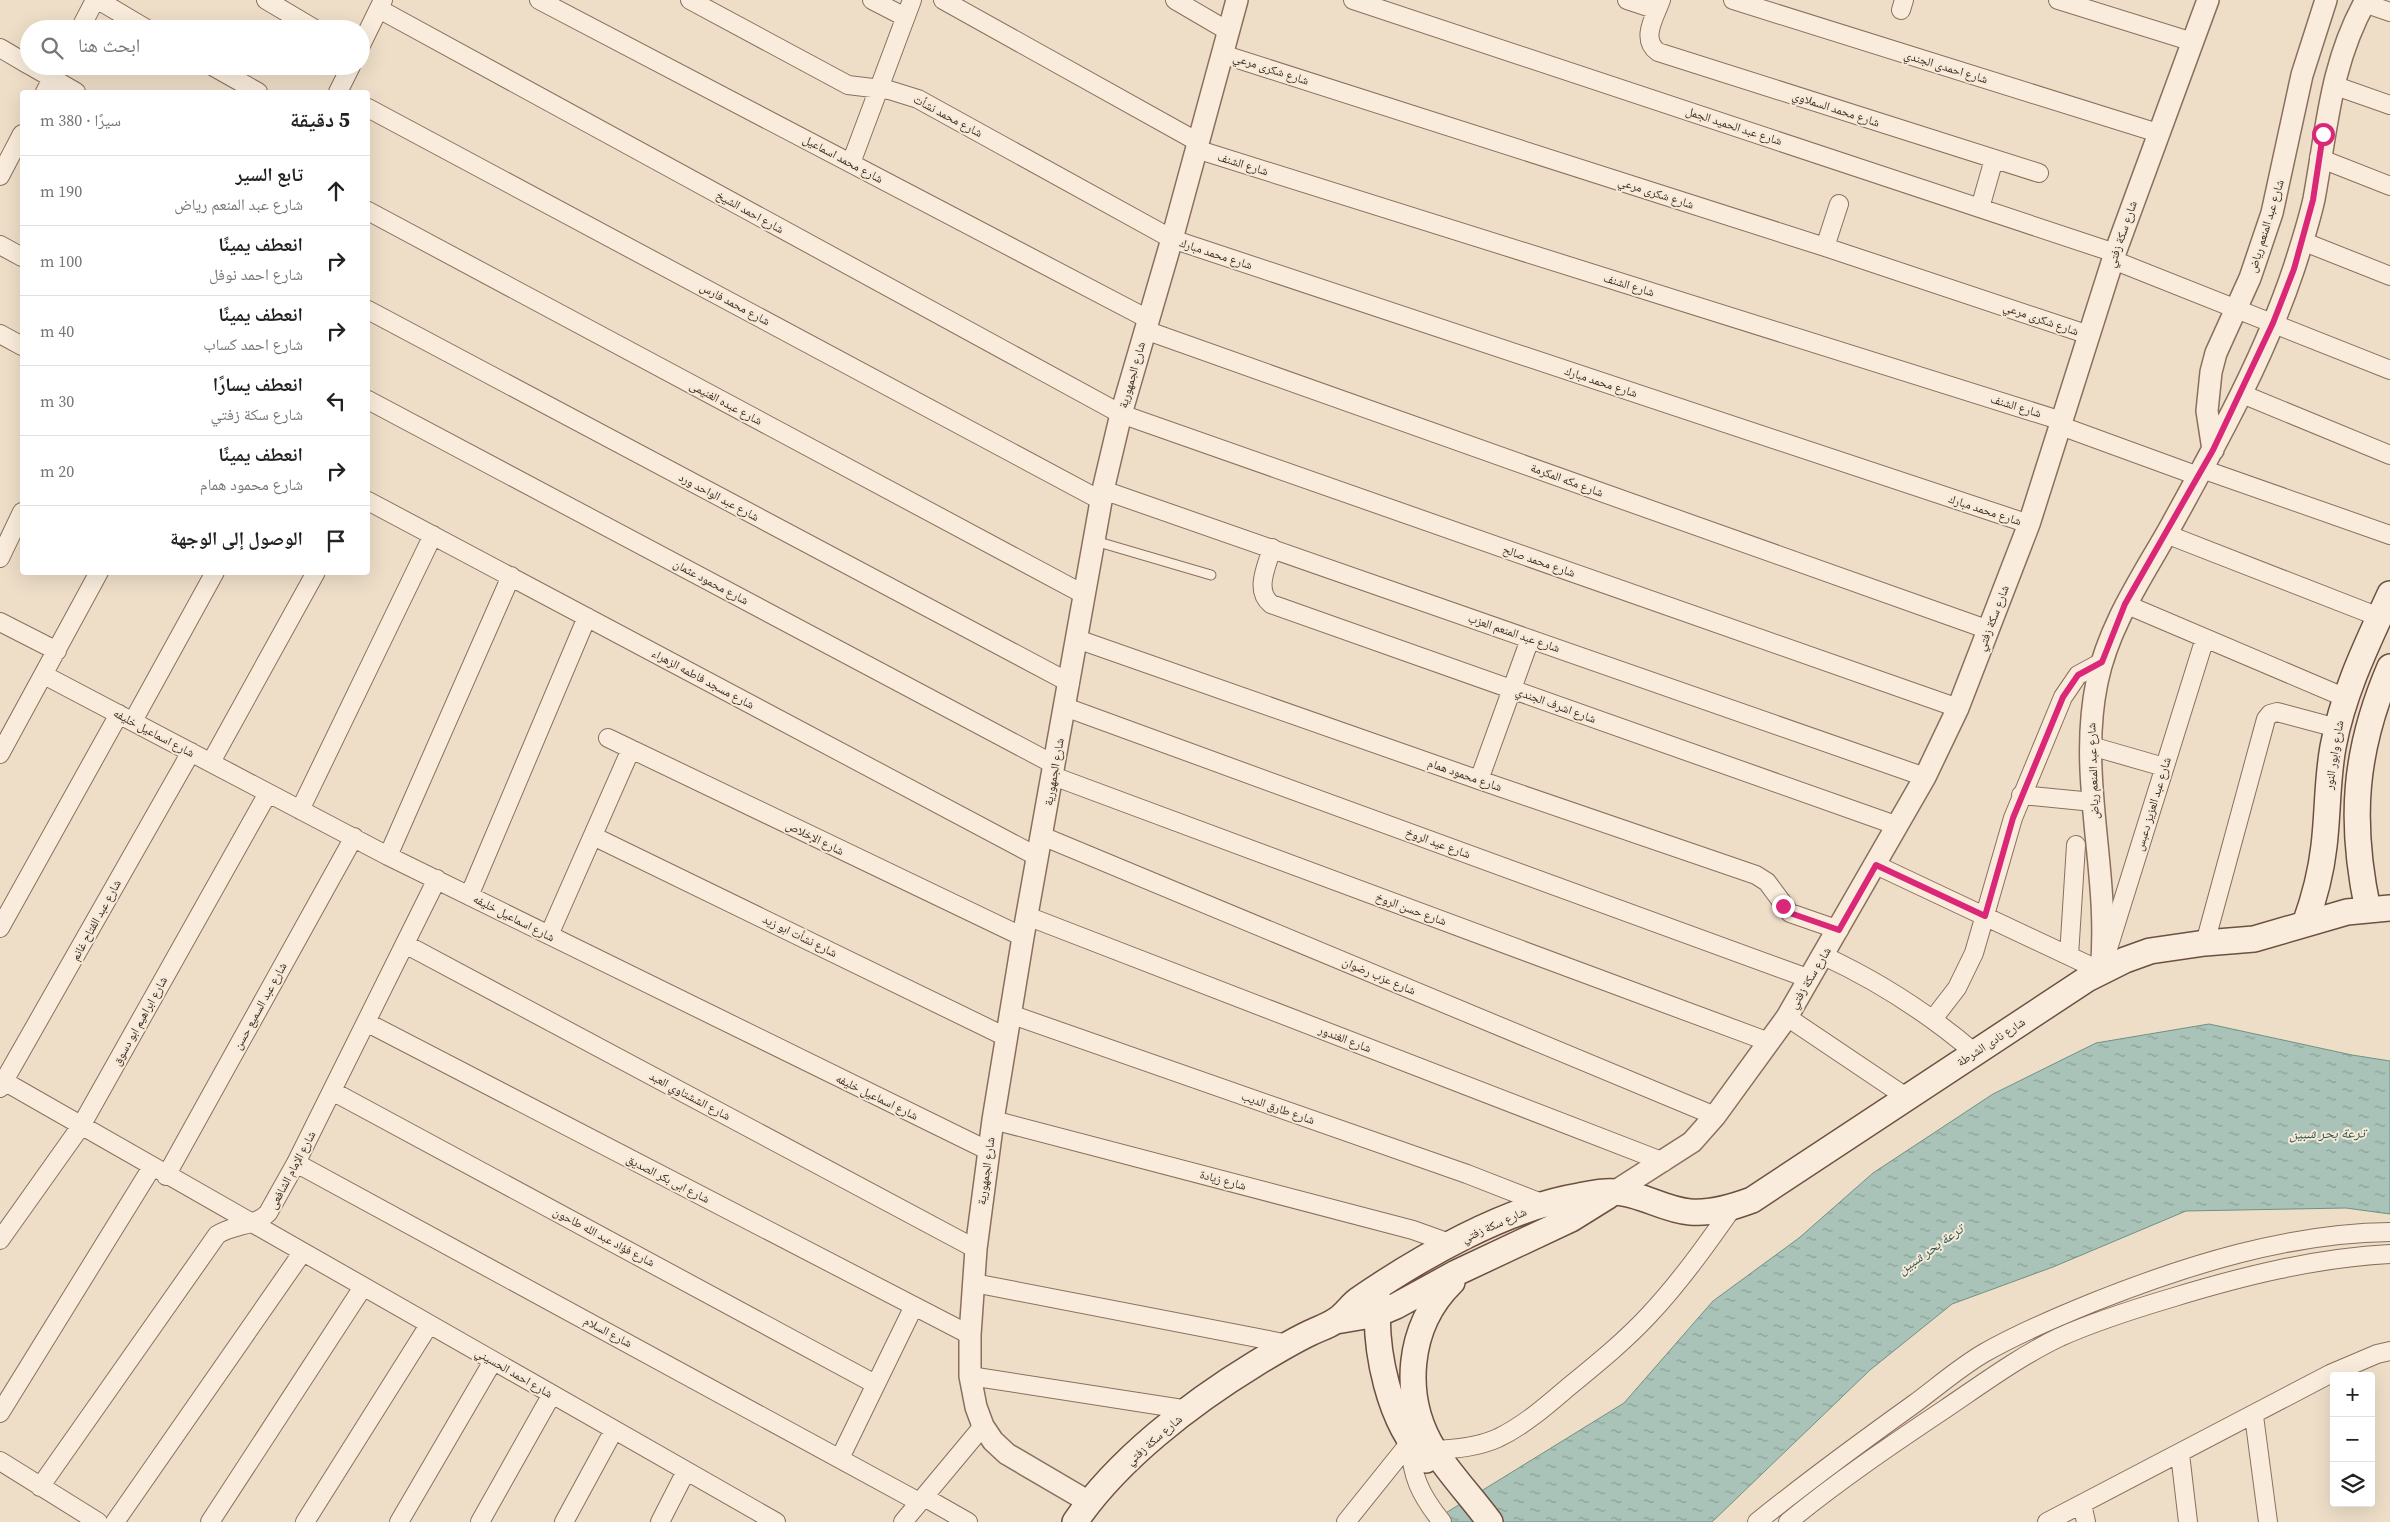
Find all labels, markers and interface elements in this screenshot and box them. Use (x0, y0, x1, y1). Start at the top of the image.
search box (20, 20, 370, 75)
text: ابحث هنا (78, 32, 140, 58)
icon: search (38, 34, 66, 62)
street label: شارع احمدى الجندي (1901, 47, 1990, 89)
street label: شارع شكرى مرعي (1230, 49, 1311, 91)
street label: شارع محمد السملاوي (1790, 87, 1882, 133)
street label: شارع محمد نشأت (911, 91, 985, 141)
street label: شارع عبد الحميد الجمل (1684, 103, 1784, 149)
text: 5 دقيقة (290, 105, 350, 134)
text: سيرًا · 380 m (40, 109, 121, 131)
route start (2312, 123, 2335, 146)
street label: شارع محمد اسماعيل (800, 131, 886, 187)
street label: شارع الشنف (1216, 149, 1270, 179)
text: تابع السير (236, 161, 303, 187)
street label: شارع شكرى مرعي (1615, 173, 1696, 215)
icon: ahead (322, 177, 350, 205)
street label: شارع عبد المنعم رياض (2244, 177, 2288, 275)
text: 190 m (40, 180, 82, 202)
street label: شارع احمد الشيخ (713, 187, 787, 237)
text: شارع عبد المنعم رياض (174, 193, 303, 215)
street label: شارع سكة زفتي (2103, 198, 2143, 270)
text: انعطف يمينًا (218, 231, 303, 257)
street label: شارع محمد مبارك (1177, 235, 1255, 273)
icon: right (322, 247, 350, 275)
text: 100 m (40, 250, 82, 272)
text: شارع احمد نوفل (209, 263, 303, 285)
street label: شارع الشنف (1602, 270, 1656, 300)
street label: شارع محمد فارس (697, 279, 773, 329)
street label: شارع شكرى مرعي (2001, 299, 2081, 341)
text: انعطف يمينًا (218, 301, 303, 327)
icon: right (322, 317, 350, 345)
text: 40 m (40, 320, 74, 342)
text: شارع احمد كساب (203, 333, 303, 355)
street label: شارع الجمهورية (1115, 340, 1149, 410)
street label: شارع محمد مبارك (1562, 363, 1640, 401)
text: انعطف يسارًا (213, 371, 303, 397)
street label: شارع عبده الغنيمى (687, 377, 765, 429)
icon: left (322, 387, 350, 415)
text: 30 m (40, 390, 74, 412)
street label: شارع الشنف (1989, 391, 2043, 421)
text: شارع سكة زفتي (210, 403, 303, 425)
text: انعطف يمينًا (218, 441, 303, 467)
icon: right (322, 457, 350, 485)
street label: شارع مكه المكرمة (1528, 459, 1606, 501)
text: 20 m (40, 460, 74, 482)
street label: شارع عبد الواحد ورد (676, 469, 762, 525)
text: شارع محمود همام (200, 473, 303, 495)
street label: شارع محمد مبارك (1946, 491, 2024, 529)
text: الوصول إلى الوجهة (170, 525, 303, 551)
icon: arrive (322, 527, 350, 555)
street label: شارع محمد صالح (1501, 541, 1577, 581)
street label: شارع محمود عثمان (671, 555, 751, 609)
street label: شارع سكة زفتي (1973, 583, 2015, 654)
street label: شارع عبد المنعم العزب (1466, 610, 1562, 656)
street label: شارع مسجد فاطمه الزهراء (649, 645, 757, 713)
street label: شارع اشرف الجندي (1513, 683, 1598, 729)
street label: شارع اسماعيل خليفه (111, 705, 197, 761)
street label: شارع وابور النور (2320, 719, 2347, 792)
street label: شارع عبد المنعم رياض (2083, 722, 2103, 820)
street label: شارع الجمهورية (1040, 737, 1068, 807)
street label: شارع محمود همام (1426, 755, 1504, 795)
street label: شارع عبد العزيز دعبس (2131, 755, 2175, 853)
street label: شارع الإخلاص (783, 817, 847, 859)
street label: شارع عيد الروخ (1403, 824, 1473, 862)
street label: شارع عبد الفتاح غانم (67, 877, 125, 963)
street label: شارع حسن الروخ (1373, 889, 1449, 929)
street label: شارع اسماعيل خليفه (470, 891, 558, 946)
route end (1772, 895, 1795, 918)
street label: شارع نشأت ابو زيد (760, 911, 840, 961)
street label: شارع سكة زفتي (1785, 944, 1837, 1013)
street label: شارع عزب رضوان (1340, 953, 1418, 999)
street label: شارع عبد السميع حسن (229, 959, 291, 1052)
street label: شارع ابراهيم ابو دسوق (109, 973, 171, 1069)
street label: شارع نادى الشرطة (1954, 1014, 2028, 1070)
street label: شارع الغندور (1315, 1021, 1374, 1056)
street label: شارع الششتاوي العبد (646, 1068, 733, 1126)
street label: شارع اسماعيل خليفه (833, 1070, 921, 1124)
street label: شارع طارق الديب (1239, 1088, 1317, 1128)
water label: ترعة بحر شبين (2289, 1122, 2368, 1144)
street label: شارع الإمام الشافعى (265, 1128, 319, 1212)
street label: شارع الجمهورية (973, 1136, 999, 1206)
street label: شارع ابى بكر الصديق (624, 1151, 712, 1207)
street label: شارع زيادة (1198, 1166, 1248, 1194)
street label: شارع فؤاد عبد الله طاحون (550, 1203, 658, 1271)
street label: شارع سكة زفتي (1459, 1204, 1530, 1248)
water label: ترعة بحر شبين (1893, 1217, 1969, 1279)
street label: شارع السلام (581, 1313, 635, 1351)
street label: شارع احمد الحسيني (471, 1344, 556, 1403)
map controls (2330, 1372, 2375, 1507)
button: + (2330, 1372, 2375, 1417)
street label: شارع سكة زفتي (1123, 1411, 1187, 1470)
button: − (2330, 1417, 2375, 1462)
button: layers (2330, 1462, 2375, 1507)

